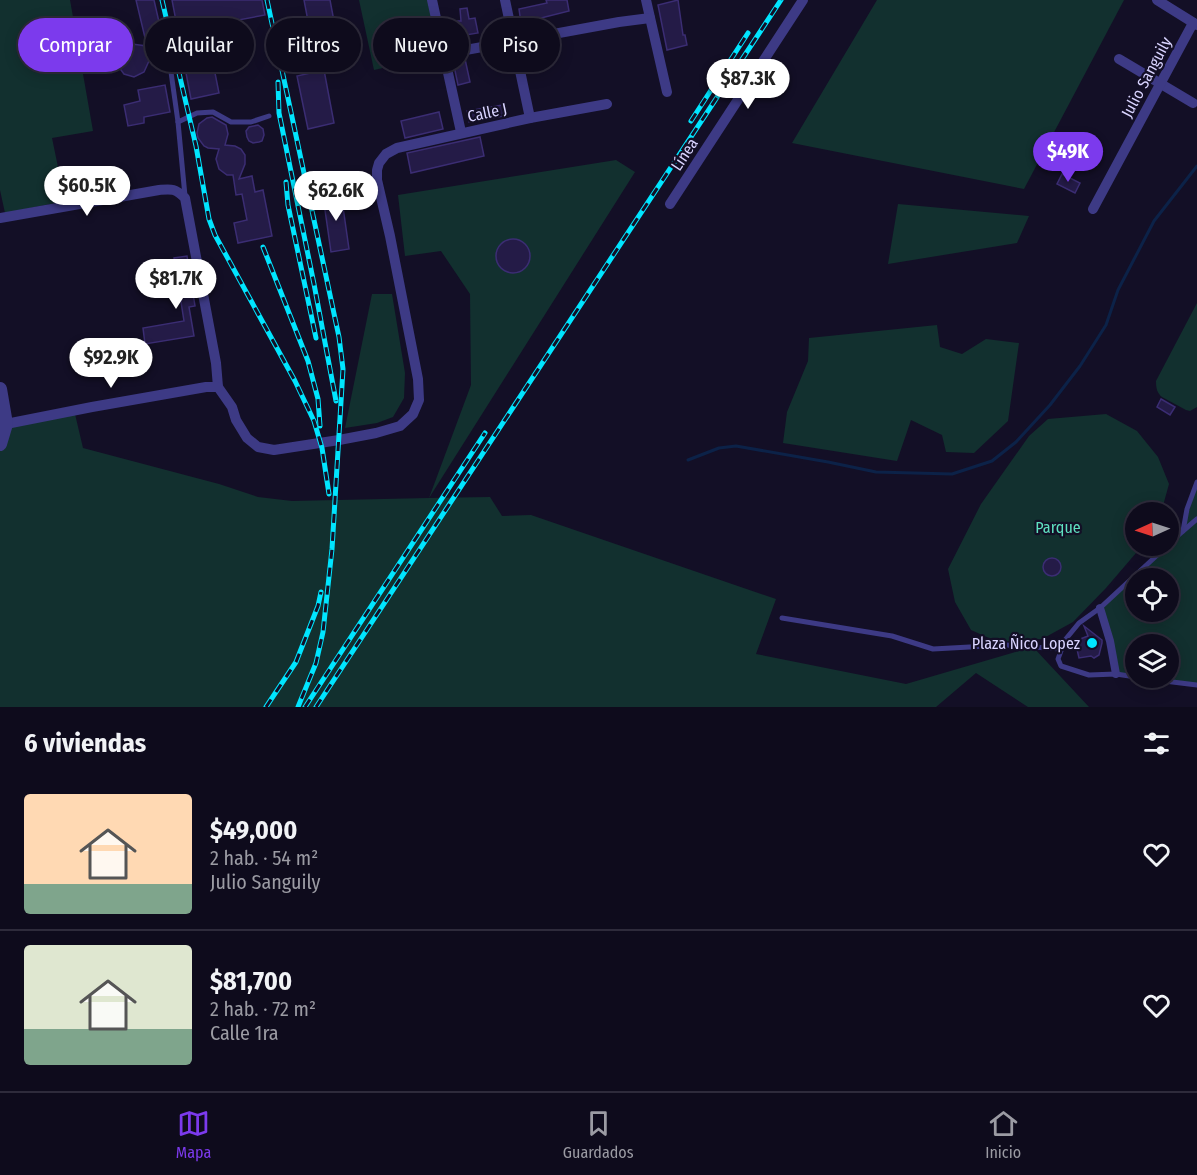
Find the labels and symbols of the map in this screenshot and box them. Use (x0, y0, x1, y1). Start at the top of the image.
street label: Julio Sanguily (1117, 33, 1176, 121)
pin: $87.3K (699, 59, 797, 110)
street label: Calle J (466, 99, 509, 126)
pin: $49K (1032, 132, 1104, 183)
street label: Línea (667, 134, 702, 174)
pin: $60.5K (38, 166, 136, 217)
pin: $62.6K (287, 171, 385, 222)
pin: $81.7K (127, 259, 225, 310)
pin: $92.9K (62, 338, 160, 389)
north arrow (1125, 502, 1179, 556)
park label: Parque (1035, 518, 1081, 537)
place label: Plaza Ñico Lopez (972, 634, 1080, 653)
marker: Plaza Ñico Lopez (1085, 636, 1099, 650)

